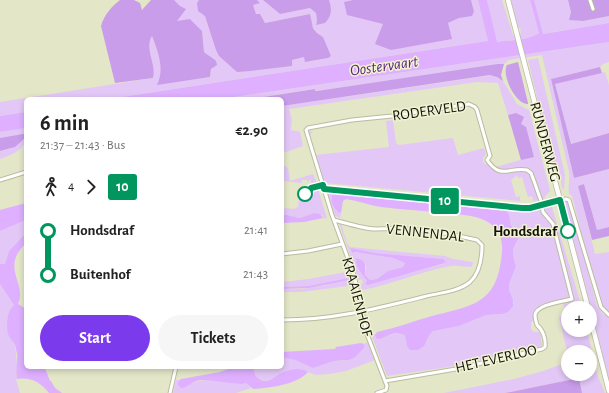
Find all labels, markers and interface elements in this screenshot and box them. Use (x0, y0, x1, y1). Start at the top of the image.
water label: Oostervaart (349, 53, 420, 79)
street label: RODERVELD (391, 98, 467, 124)
street label: RUNDERWEG (527, 100, 563, 184)
text: 6 min (40, 112, 89, 134)
text: €2.90 (235, 123, 268, 138)
text: 21:37 – 21:43 · Bus (40, 139, 125, 152)
icon: walk (40, 176, 62, 198)
icon: forward (80, 176, 102, 198)
text: 4 (68, 180, 74, 193)
text: 10 (116, 180, 129, 194)
unlabelled marker (297, 186, 313, 202)
line badge: 10 (427, 188, 463, 214)
text: 10 (439, 194, 451, 208)
street label: VENNENDAL (385, 221, 465, 245)
text: Hondsdraf (70, 223, 134, 238)
marker: Hondsdraf (560, 223, 576, 239)
text: 21:41 (244, 224, 268, 237)
place label: Hondsdraf (493, 224, 558, 239)
street label: KRAAIENHOF (339, 256, 375, 339)
text: Buitenhof (70, 267, 130, 282)
text: 21:43 (243, 268, 268, 281)
map controls (561, 301, 597, 381)
button: + (561, 301, 597, 337)
button: Start (40, 315, 150, 361)
button: Tickets (158, 315, 268, 361)
street label: HET EVERLOO (454, 342, 538, 376)
button: − (561, 345, 597, 381)

